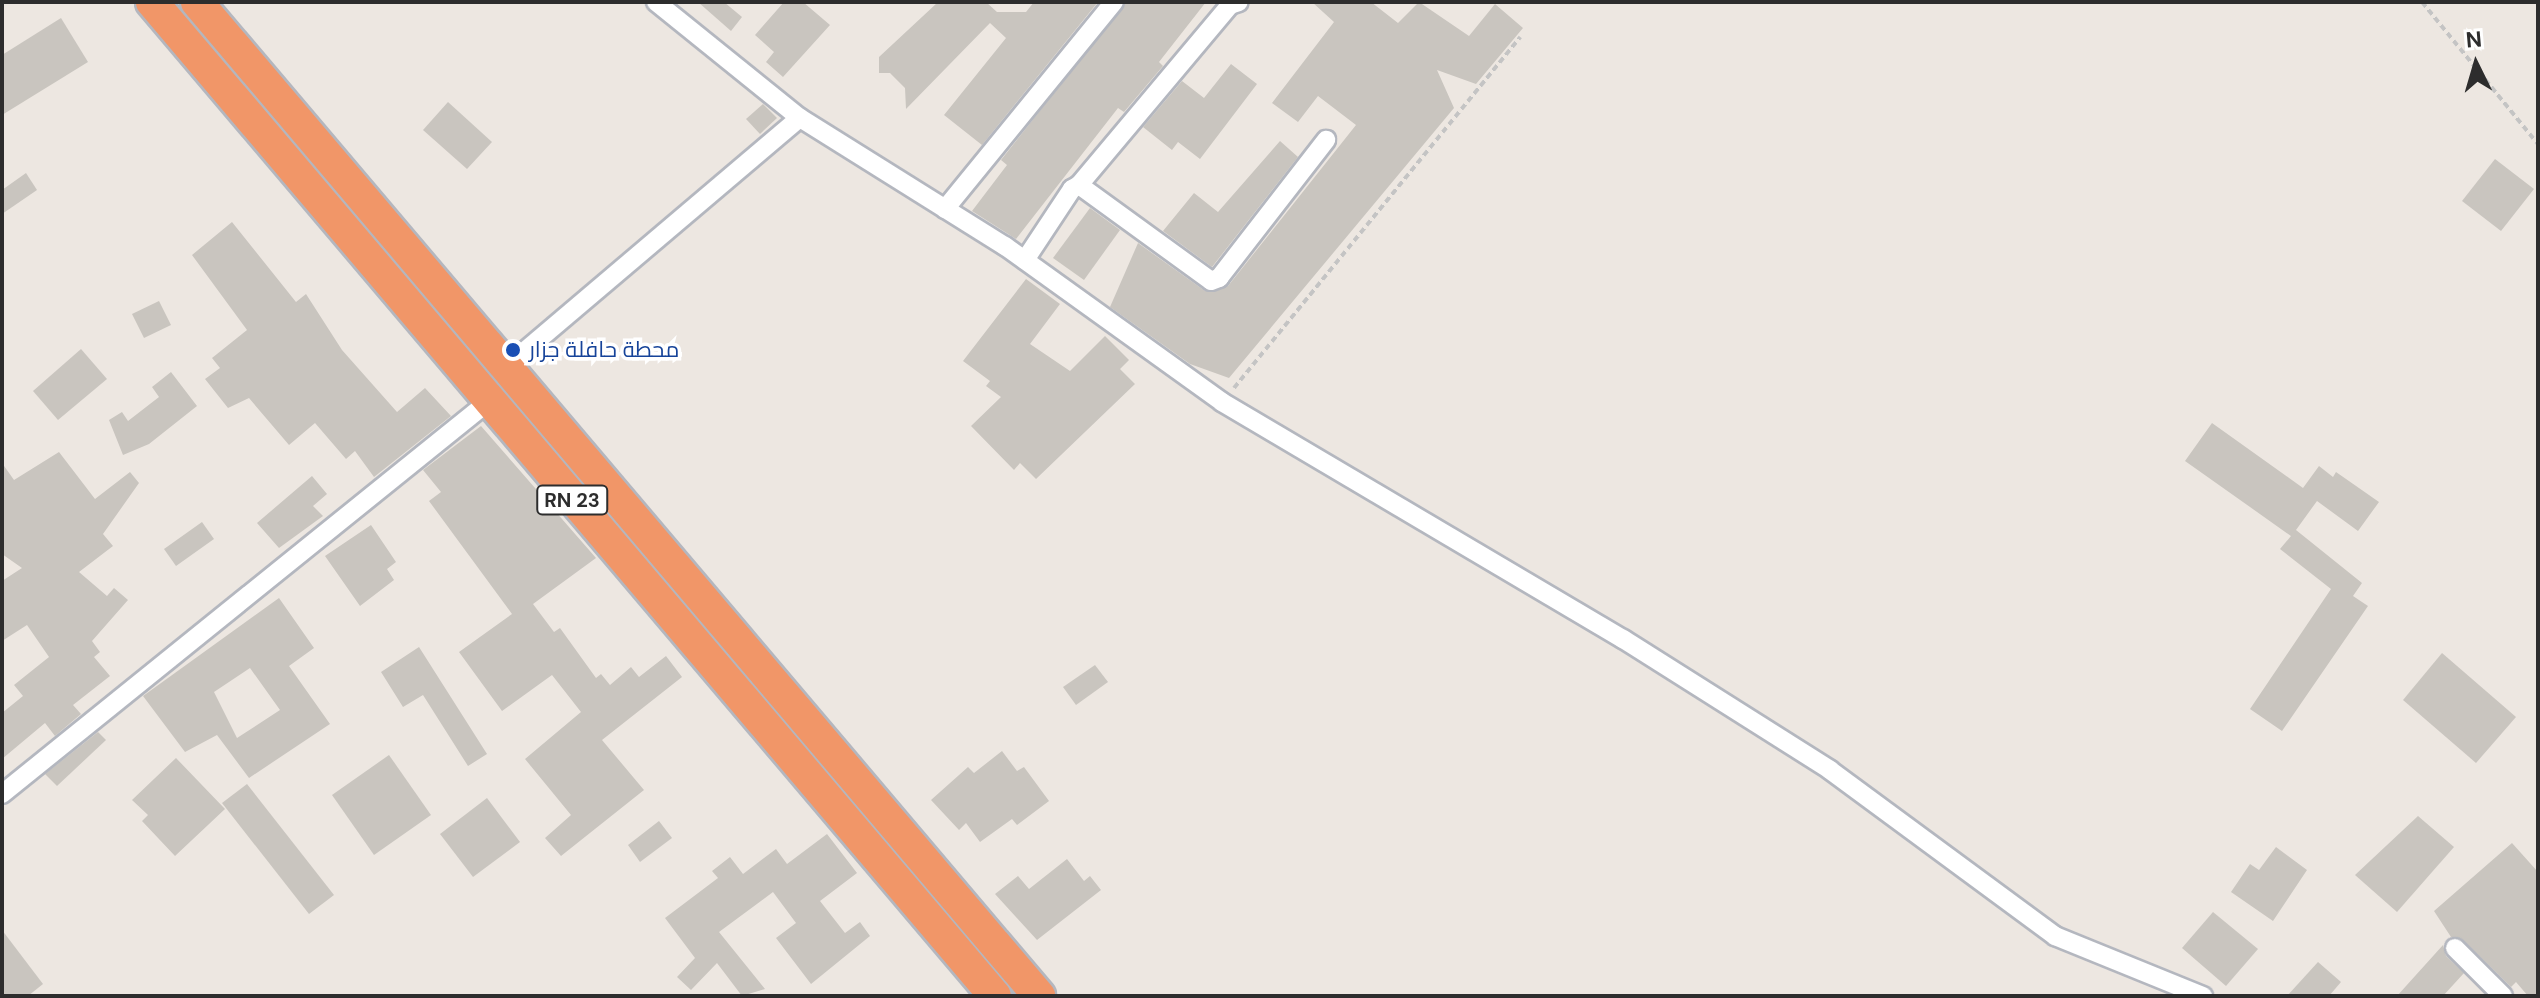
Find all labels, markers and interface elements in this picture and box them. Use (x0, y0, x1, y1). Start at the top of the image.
north arrow (2436, 24, 2516, 104)
text: N (2465, 24, 2483, 55)
place label: محطة حافلة جزار (529, 337, 679, 363)
marker: محطة حافلة جزار (504, 341, 522, 359)
road number: RN 23 (536, 484, 608, 516)

